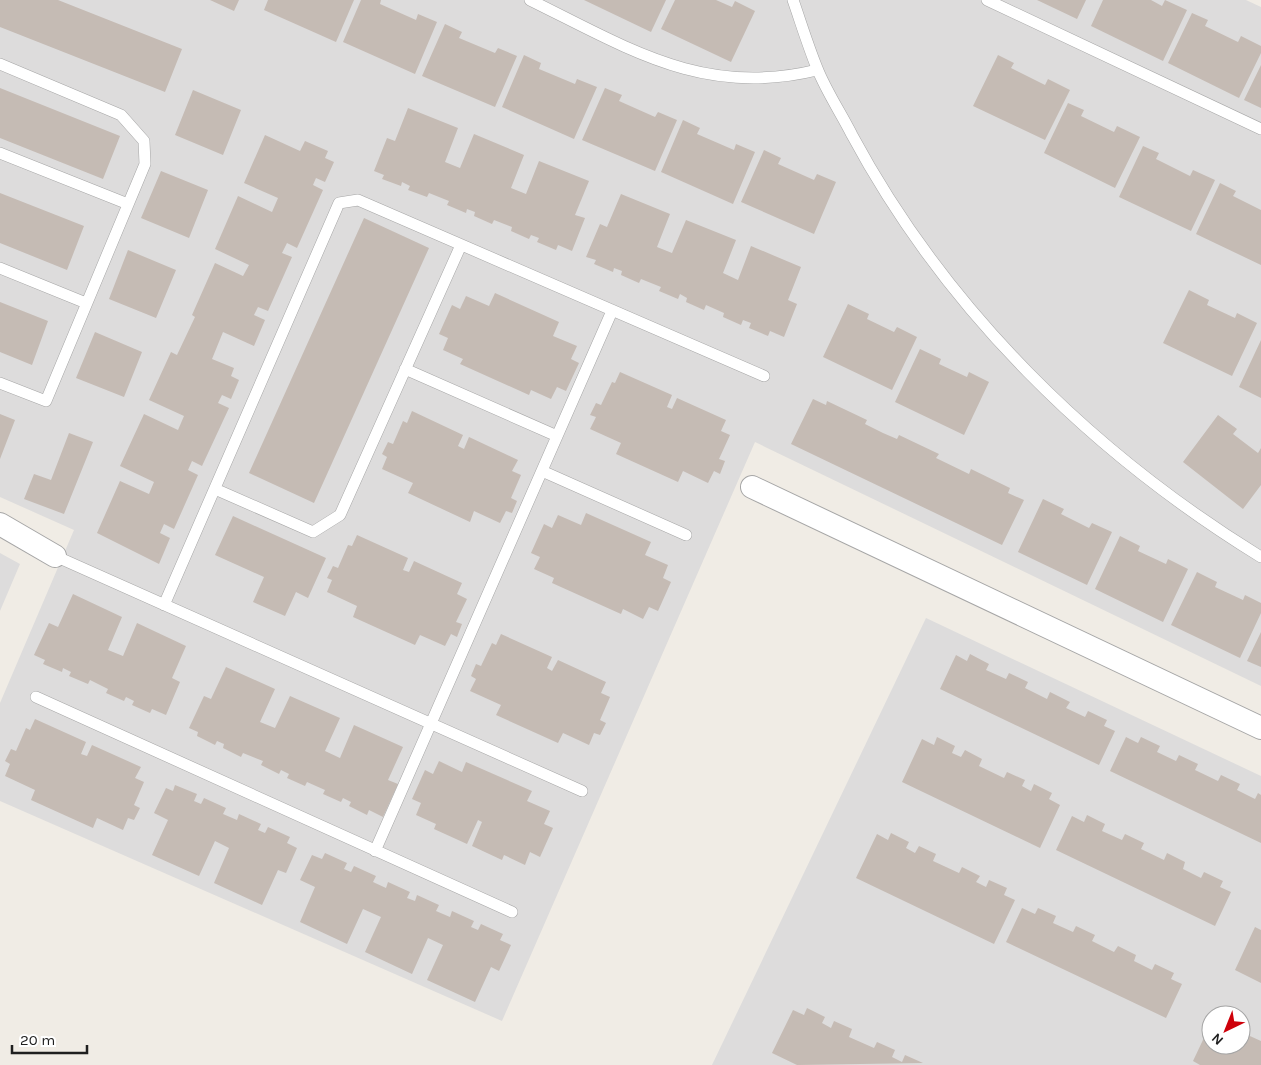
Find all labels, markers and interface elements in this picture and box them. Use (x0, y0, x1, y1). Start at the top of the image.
north arrow (1201, 1005, 1251, 1055)
scale bar (12, 1022, 88, 1054)
text: N (1208, 1029, 1227, 1049)
text: 20 m (20, 1031, 55, 1049)

